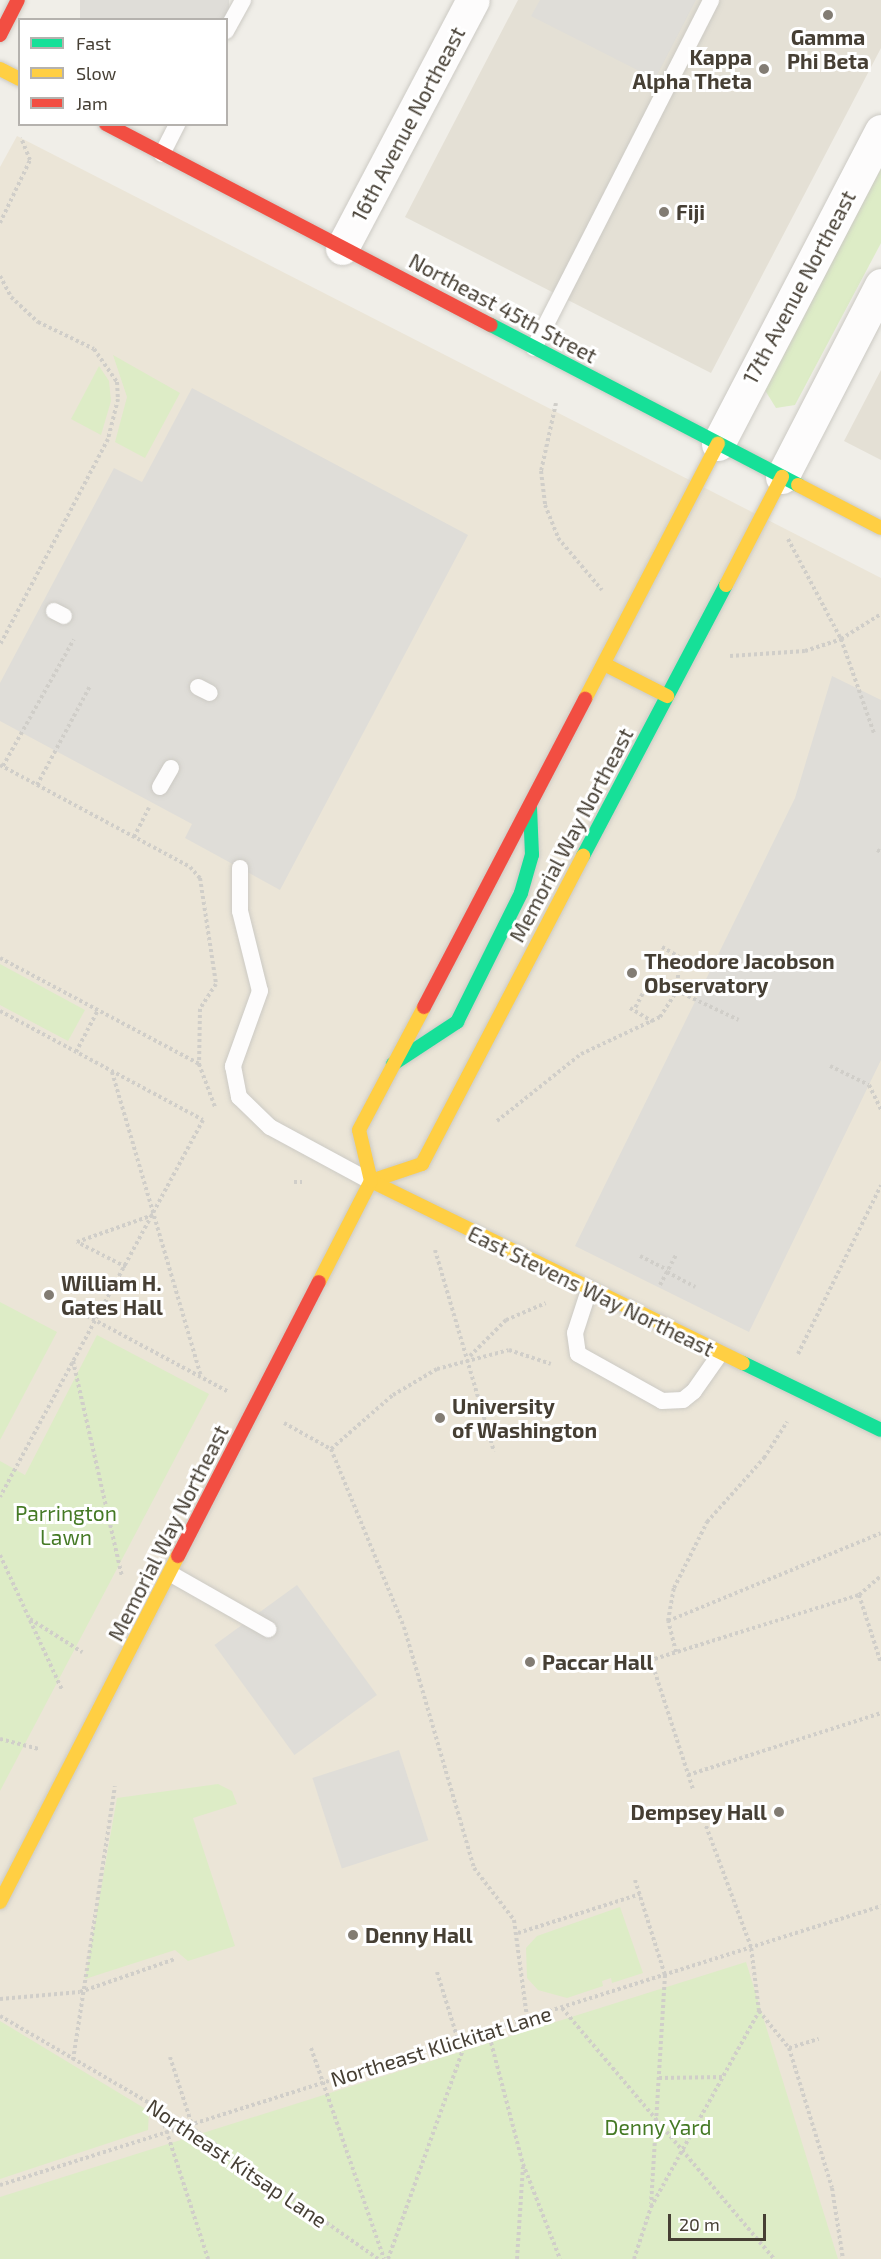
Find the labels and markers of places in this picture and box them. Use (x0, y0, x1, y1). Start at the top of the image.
marker: Gamma Phi Beta (821, 8, 835, 22)
place label: Gamma Phi Beta (787, 24, 869, 74)
place label: Kappa Alpha Theta (632, 44, 752, 94)
marker: Kappa Alpha Theta (757, 62, 771, 76)
place label: Fiji (676, 199, 705, 225)
marker: Fiji (657, 205, 671, 219)
place label: Theodore Jacobson Observatory (644, 948, 835, 998)
marker: Theodore Jacobson Observatory (625, 966, 639, 980)
place label: William H. Gates Hall (61, 1270, 163, 1320)
marker: William H. Gates Hall (42, 1288, 56, 1302)
place label: University of Washington (452, 1393, 598, 1443)
marker: University of Washington (433, 1411, 447, 1425)
place label: Paccar Hall (542, 1649, 654, 1675)
marker: Paccar Hall (523, 1655, 537, 1669)
place label: Dempsey Hall (630, 1799, 767, 1825)
marker: Dempsey Hall (772, 1805, 786, 1819)
place label: Denny Hall (365, 1922, 473, 1948)
marker: Denny Hall (346, 1928, 360, 1942)

